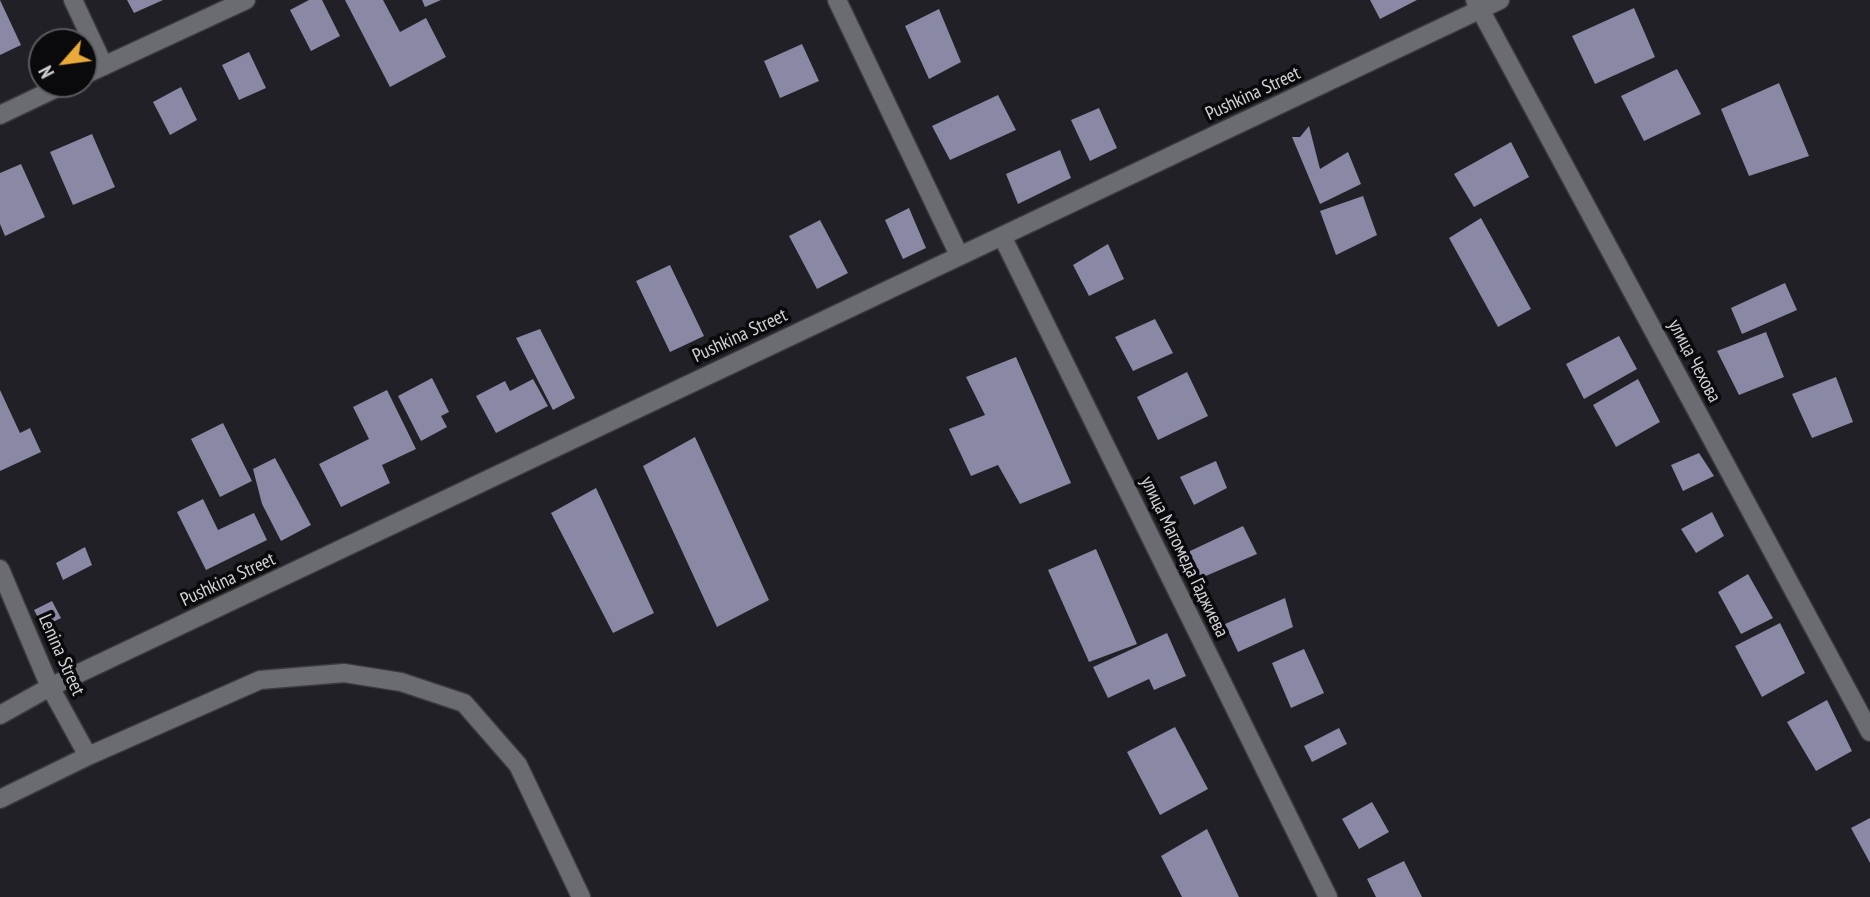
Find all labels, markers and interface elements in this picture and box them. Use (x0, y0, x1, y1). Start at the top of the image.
north arrow (28, 28, 98, 98)
text: N (33, 62, 59, 82)
street label: Pushkina Street (1202, 62, 1304, 126)
street label: Pushkina Street (689, 304, 791, 368)
street label: улица Чехова (1663, 316, 1725, 406)
street label: улица Магомеда Гаджиева (1135, 473, 1233, 641)
street label: Pushkina Street (177, 548, 279, 612)
street label: Lenina Street (33, 611, 89, 699)

